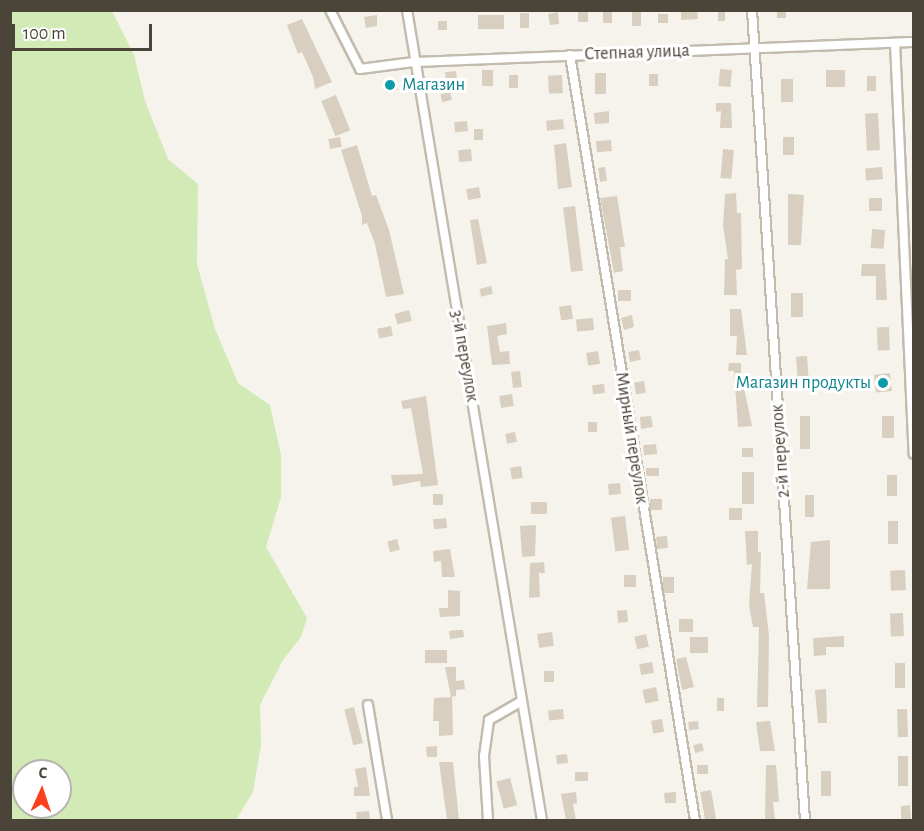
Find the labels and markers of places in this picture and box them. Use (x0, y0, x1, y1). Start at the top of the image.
place label: Магазин (402, 74, 465, 96)
marker: Магазин (383, 78, 397, 92)
place label: Магазин продукты (736, 372, 871, 394)
marker: Магазин продукты (876, 376, 890, 390)

